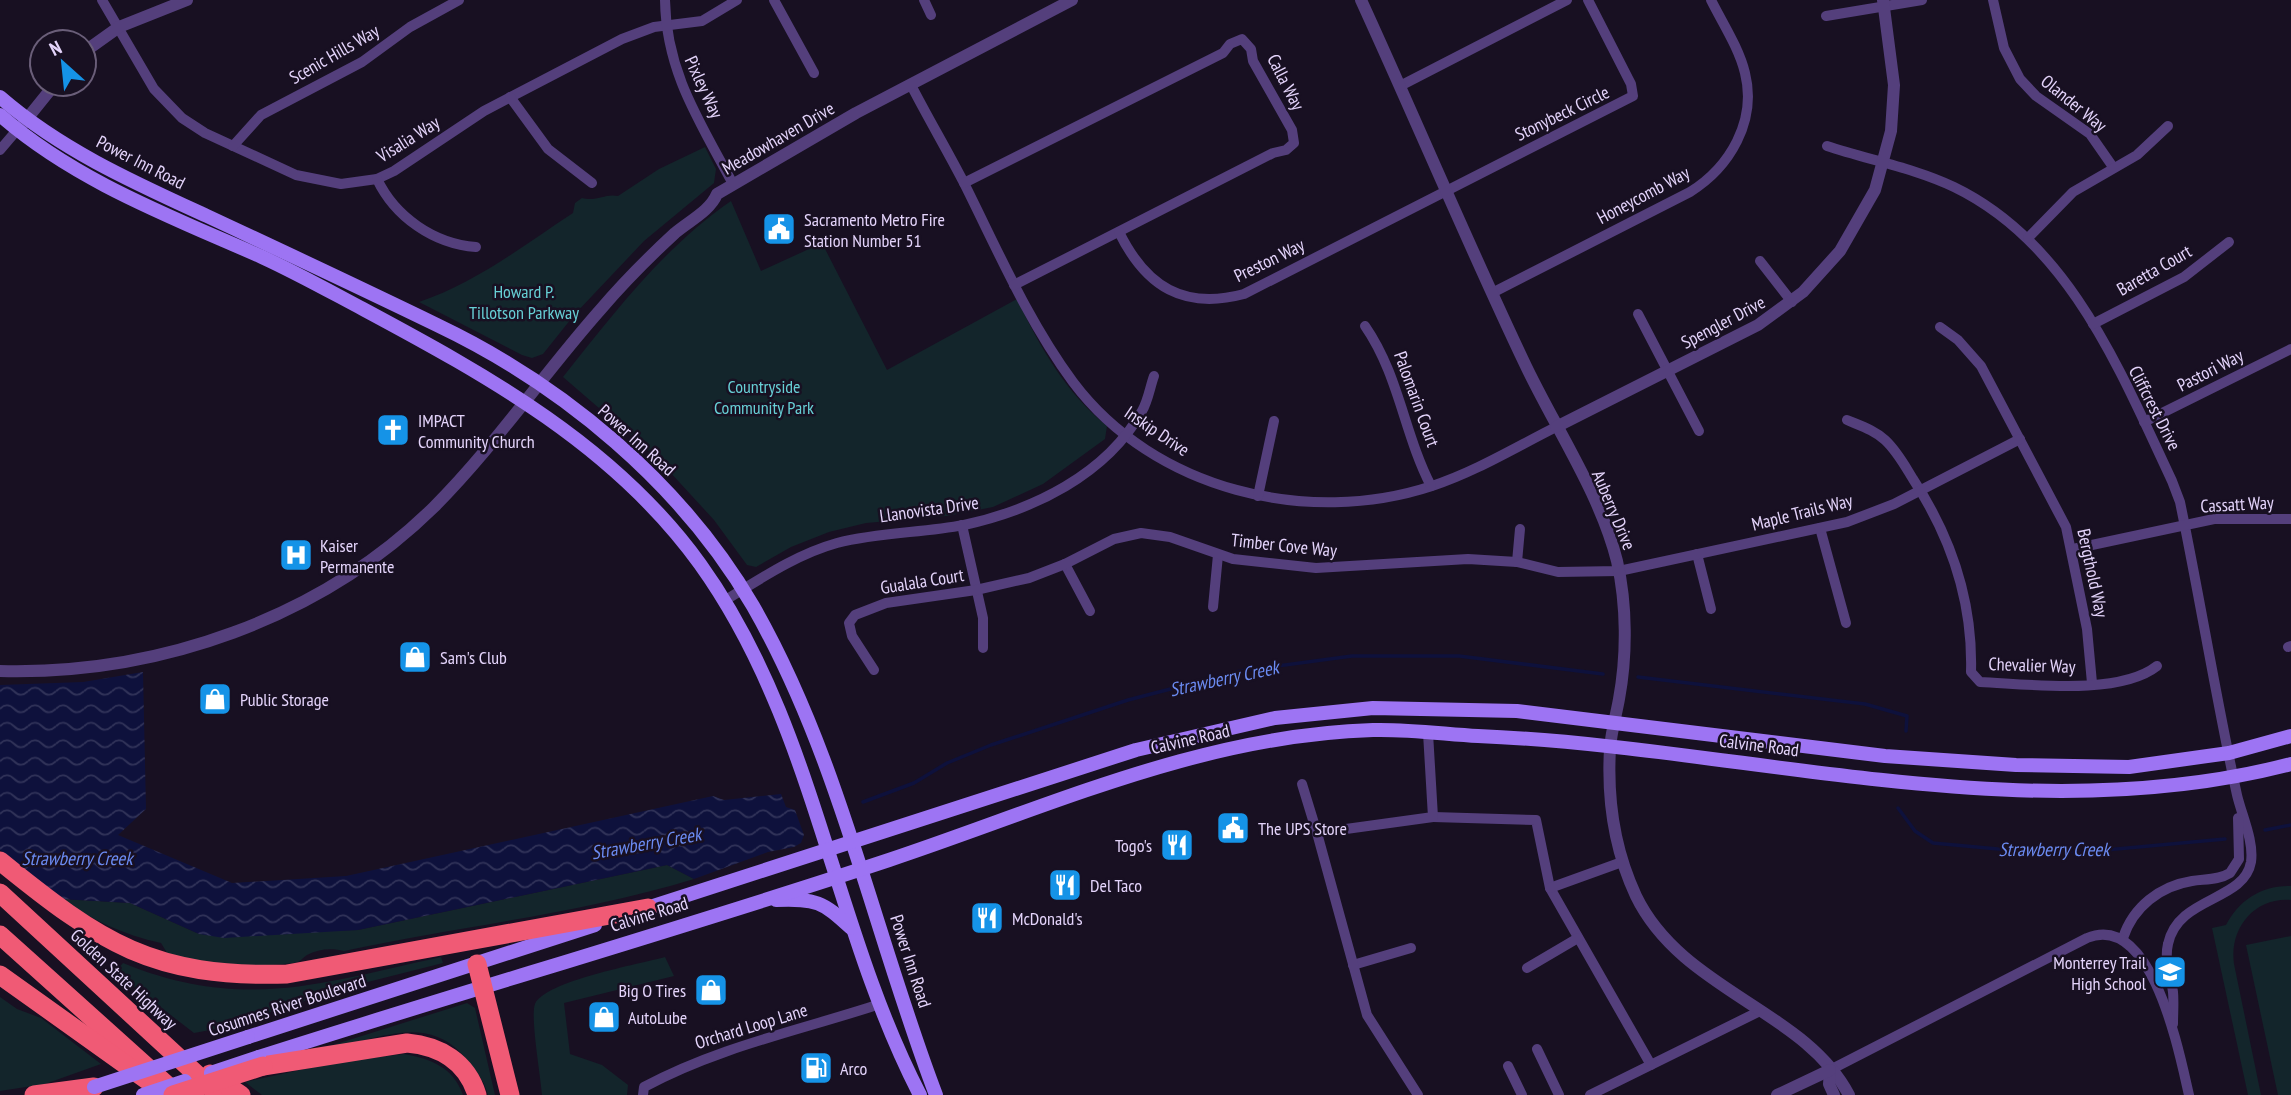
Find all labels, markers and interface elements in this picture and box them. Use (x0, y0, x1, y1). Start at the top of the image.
street label: Scenic Hills Way (285, 19, 383, 89)
north arrow (28, 28, 98, 98)
text: N (45, 35, 65, 61)
street label: Calla Way (1262, 50, 1310, 114)
street label: Pixley Way (680, 52, 728, 122)
street label: Olander Way (2036, 69, 2112, 137)
street label: Stonybeck Circle (1511, 80, 1613, 146)
street label: Meadowhaven Drive (718, 97, 838, 179)
street label: Visalia Way (371, 111, 444, 168)
street label: Power Inn Road (93, 130, 189, 194)
street label: Honeycomb Way (1593, 161, 1693, 229)
place label: Sacramento Metro Fire Station Number 51 (804, 208, 945, 252)
public building icon: Sacramento Metro Fire Station Number 51 (760, 210, 798, 248)
street label: Preston Way (1230, 233, 1308, 287)
street label: Baretta Court (2112, 239, 2196, 301)
park label: Howard P. Tillotson Parkway (469, 280, 579, 324)
street label: Spengler Drive (1677, 290, 1769, 354)
street label: Pastori Way (2173, 343, 2247, 396)
street label: Palomarin Court (1389, 348, 1445, 450)
street label: Cliffcrest Drive (2124, 362, 2186, 454)
park label: Countryside Community Park (714, 375, 814, 419)
street label: Power Inn Road (593, 399, 681, 481)
street label: Inskip Drive (1120, 401, 1194, 461)
place label: IMPACT Community Church (418, 409, 535, 453)
church icon: IMPACT Community Church (374, 411, 412, 449)
street label: Auberry Drive (1587, 467, 1641, 553)
street label: Maple Trails Way (1749, 488, 1855, 536)
street label: Llanovista Drive (878, 491, 980, 527)
street label: Cassatt Way (2200, 491, 2275, 517)
street label: Bergthold Way (2072, 526, 2114, 620)
street label: Timber Cove Way (1230, 528, 1338, 562)
place label: Kaiser Permanente (320, 534, 394, 578)
hospital icon: Kaiser Permanente (277, 536, 315, 574)
street label: Gualala Court (879, 563, 965, 599)
shop icon: Sam's Club (396, 638, 434, 676)
place label: Sam's Club (440, 646, 507, 669)
street label: Chevalier Way (1988, 652, 2076, 678)
water label: Strawberry Creek (1167, 654, 1283, 701)
shop icon: Public Storage (196, 680, 234, 718)
place label: Public Storage (240, 688, 329, 711)
street label: Calvine Road (1148, 719, 1232, 759)
street label: Calvine Road (1718, 729, 1800, 761)
public building icon: The UPS Store (1214, 809, 1252, 847)
place label: The UPS Store (1258, 817, 1347, 840)
water label: Strawberry Creek (589, 821, 705, 864)
restaurant icon: Togo's (1158, 826, 1196, 864)
place label: Togo's (1115, 834, 1152, 857)
water label: Strawberry Creek (1998, 837, 2112, 861)
water label: Strawberry Creek (21, 846, 135, 870)
restaurant icon: Del Taco (1046, 866, 1084, 904)
place label: Del Taco (1090, 874, 1142, 897)
street label: Calvine Road (607, 891, 691, 937)
restaurant icon: McDonald's (968, 899, 1006, 937)
place label: McDonald's (1012, 907, 1083, 930)
street label: Power Inn Road (885, 912, 937, 1010)
street label: Golden State Highway (66, 924, 182, 1034)
place label: Monterrey Trail High School (2053, 951, 2147, 995)
school or university icon: Monterrey Trail High School (2151, 953, 2189, 991)
street label: Cosumnes River Boulevard (205, 969, 369, 1041)
shop icon: Big O Tires (692, 971, 730, 1009)
place label: Big O Tires (618, 979, 686, 1002)
shop icon: AutoLube (585, 998, 623, 1036)
street label: Orchard Loop Lane (692, 998, 810, 1054)
place label: AutoLube (628, 1006, 687, 1029)
fuel station icon: Arco (797, 1049, 835, 1087)
place label: Arco (840, 1057, 868, 1080)

